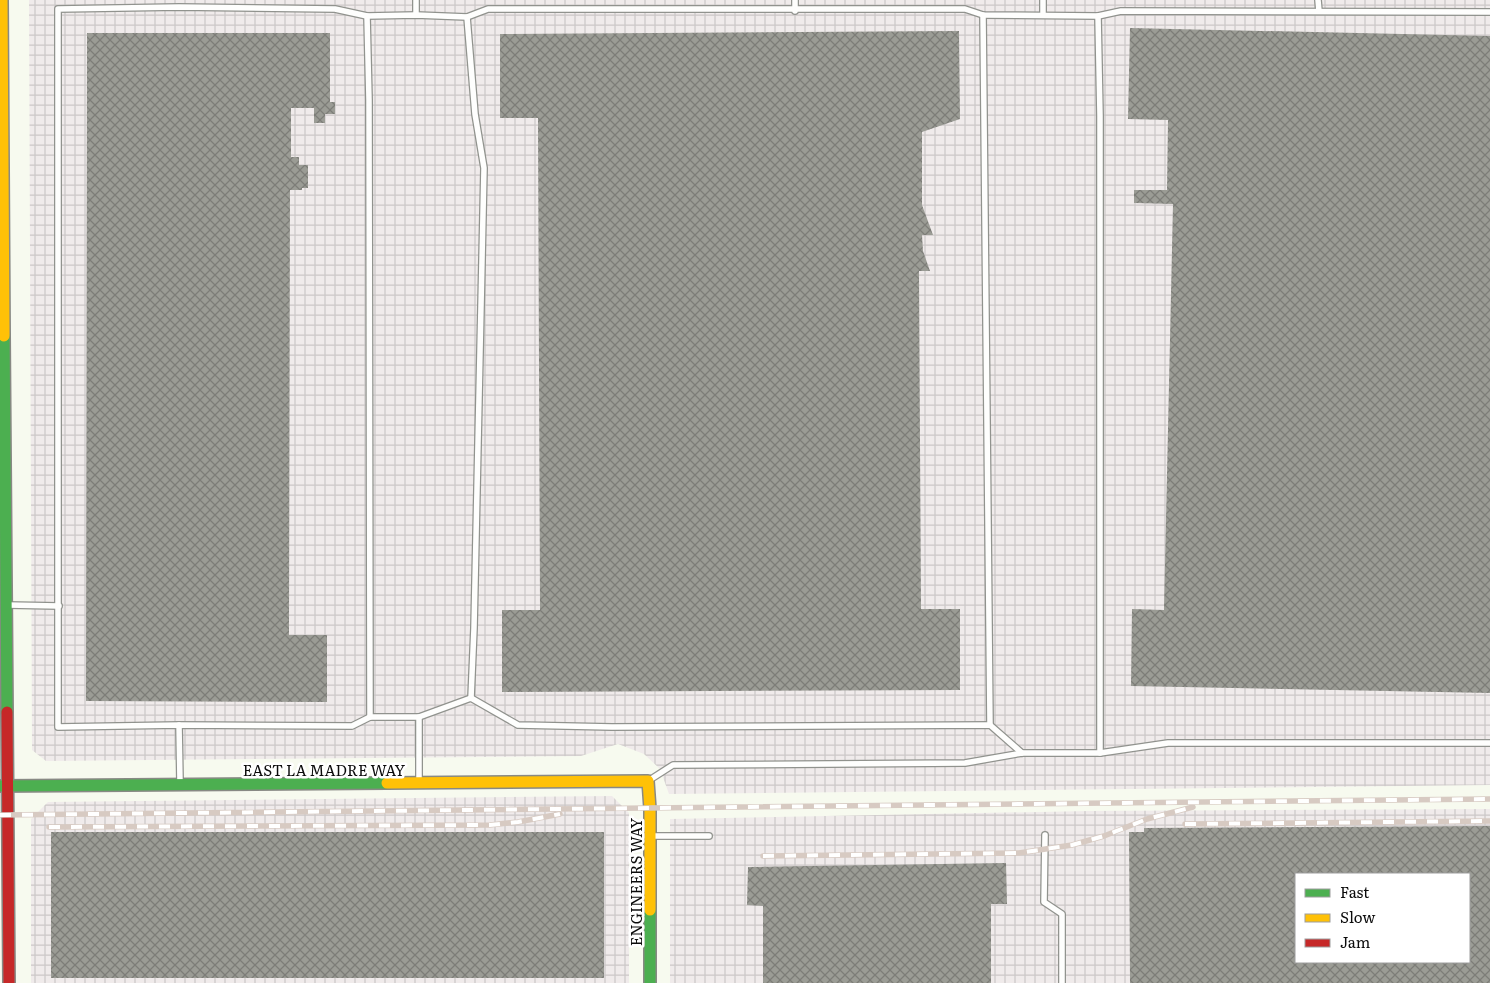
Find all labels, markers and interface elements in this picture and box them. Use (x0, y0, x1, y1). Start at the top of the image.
street label: EAST LA MADRE WAY (243, 758, 406, 781)
street label: ENGINEERS WAY (624, 817, 647, 946)
legend (1295, 873, 1470, 963)
text: Fast (1340, 880, 1369, 903)
text: Slow (1340, 905, 1375, 928)
text: Jam (1340, 930, 1371, 953)

